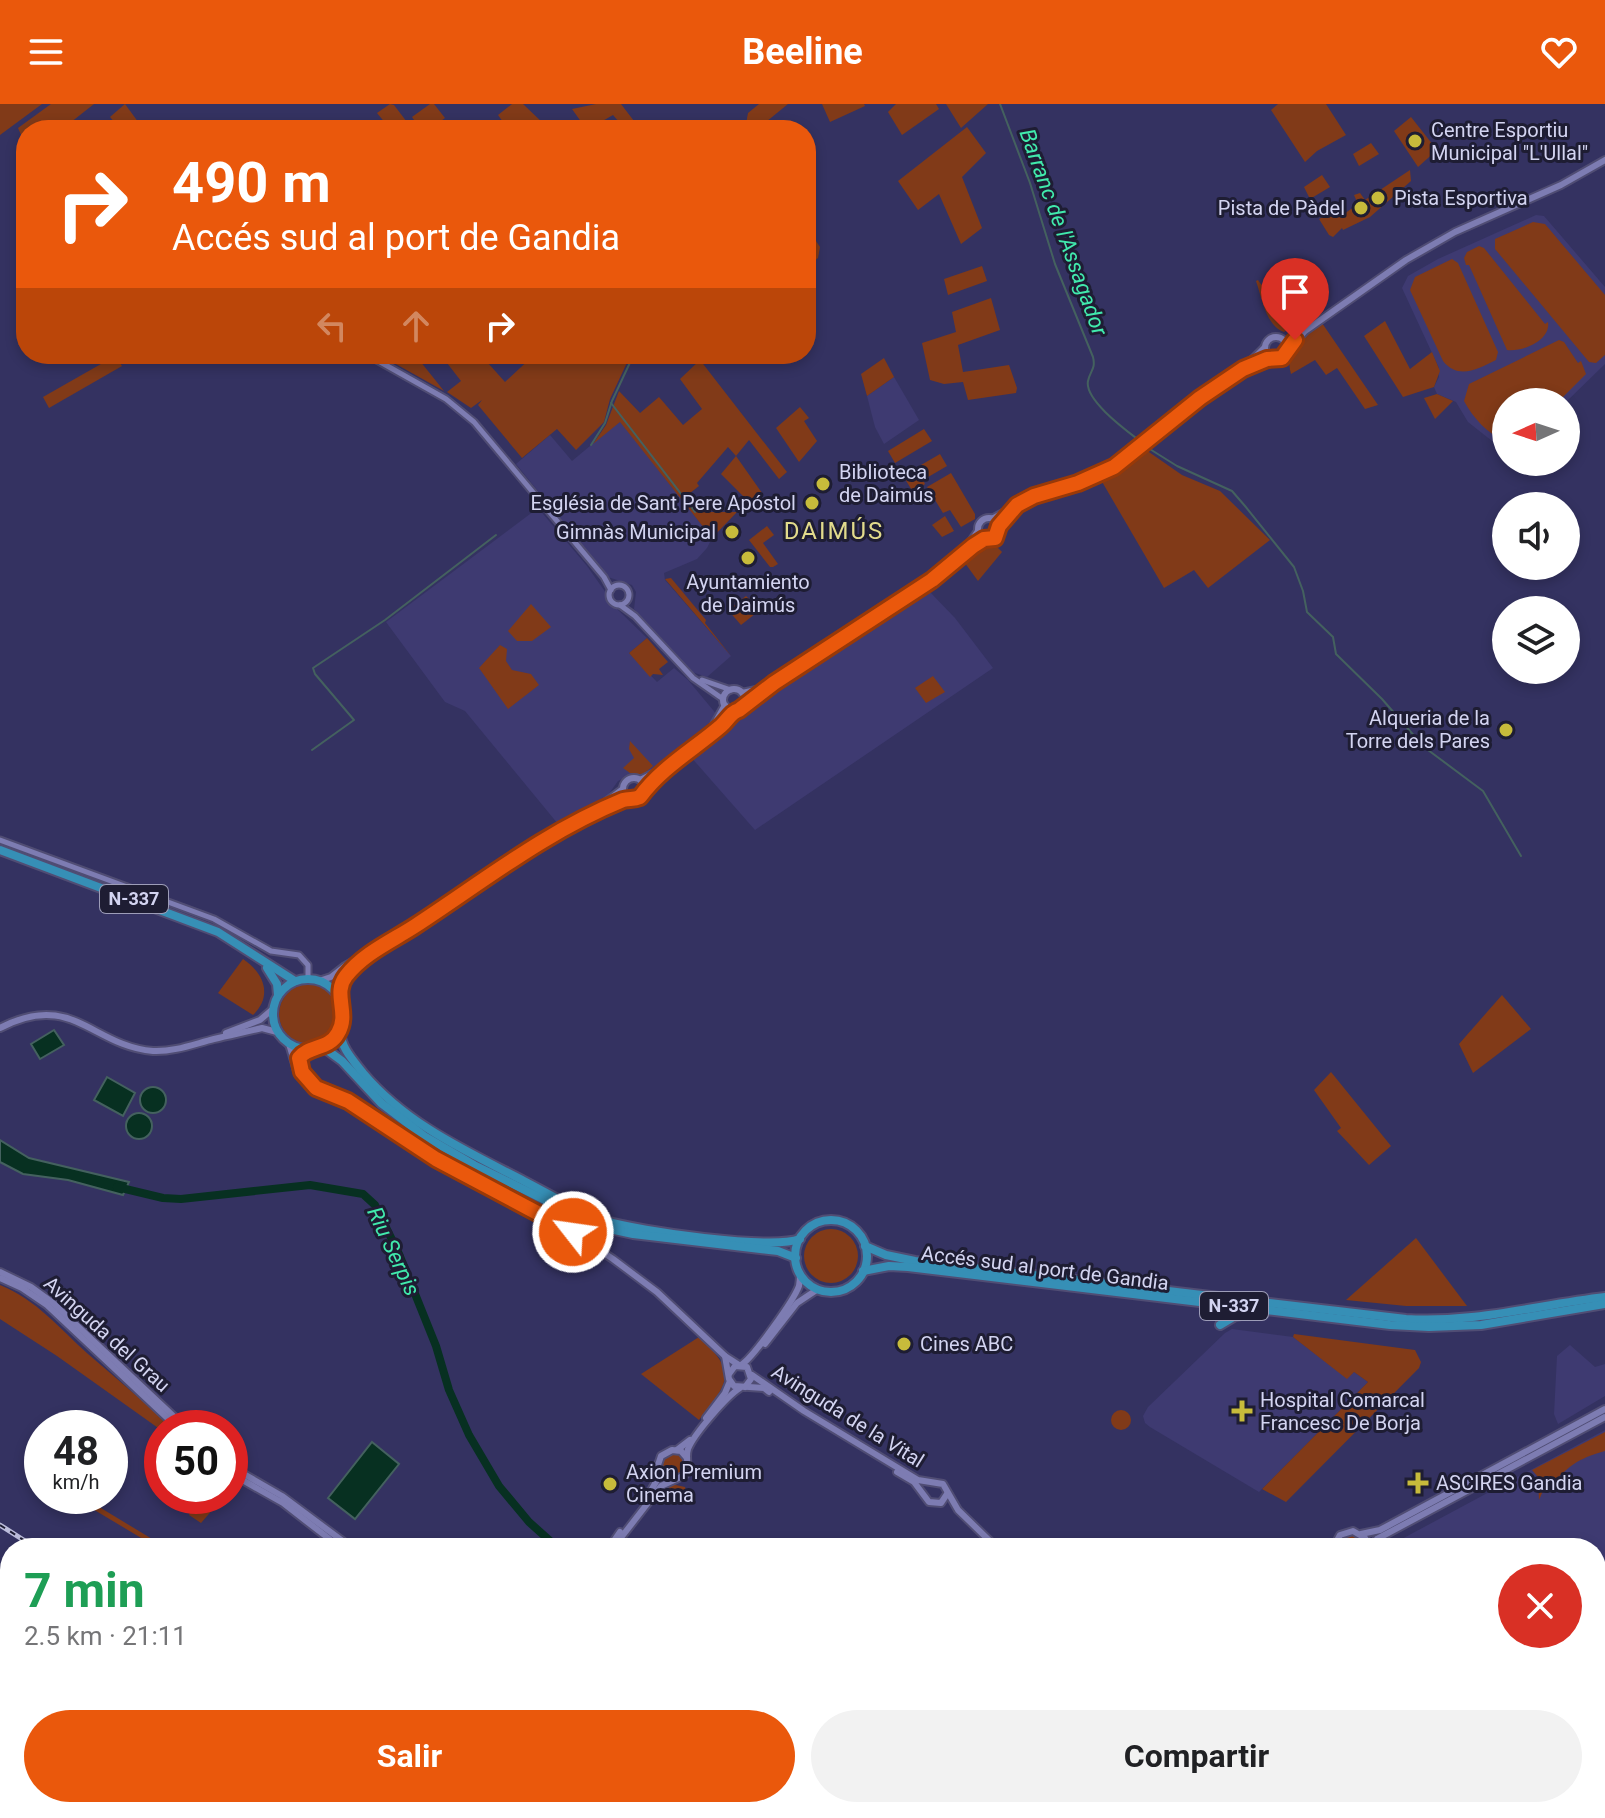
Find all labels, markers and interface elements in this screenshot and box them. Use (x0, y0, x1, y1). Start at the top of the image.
icon: menu (24, 30, 68, 74)
icon: heart (1537, 30, 1581, 74)
text: Beeline (742, 31, 863, 73)
place label: Centre Esportiu Municipal "L'Ullal" (1431, 118, 1588, 165)
water label: Barranc de l'Assagador (1015, 126, 1113, 340)
marker: Centre Esportiu Municipal "L'Ullal" (1406, 132, 1424, 150)
text: 490 m (172, 150, 331, 216)
icon: right (40, 152, 144, 256)
place label: Pista Esportiva (1394, 186, 1528, 210)
marker: Pista Esportiva (1369, 189, 1387, 207)
place label: Pista de Pàdel (1218, 196, 1345, 220)
marker: Pista de Pàdel (1352, 199, 1370, 217)
text: Accés sud al port de Gandia (172, 217, 620, 259)
pin (1261, 258, 1329, 340)
icon: arrive (1273, 270, 1317, 314)
icon: left (310, 304, 354, 348)
icon: ahead (394, 304, 438, 348)
icon: right (478, 304, 522, 348)
north arrow (1492, 388, 1580, 476)
map controls (1492, 388, 1580, 684)
place label: Biblioteca de Daimús (839, 460, 934, 507)
marker: Biblioteca de Daimús (814, 475, 832, 493)
place label: Església de Sant Pere Apóstol (531, 491, 796, 515)
button: sound (1492, 492, 1580, 580)
marker: Església de Sant Pere Apóstol (803, 494, 821, 512)
district label: DAIMÚS (784, 517, 884, 545)
place label: Gimnàs Municipal (556, 520, 716, 544)
marker: Gimnàs Municipal (723, 523, 741, 541)
marker: Ayuntamiento de Daimús (739, 549, 757, 567)
place label: Ayuntamiento de Daimús (686, 570, 810, 617)
button: layers (1492, 596, 1580, 684)
place label: Alqueria de la Torre dels Pares (1346, 706, 1490, 753)
marker: Alqueria de la Torre dels Pares (1497, 721, 1515, 739)
road number: N-337 (100, 885, 168, 913)
position arrow (531, 1190, 615, 1274)
water label: Riu Serpis (362, 1203, 425, 1300)
street label: Accés sud al port de Gandia (920, 1241, 1170, 1295)
street label: Avinguda del Grau (39, 1271, 175, 1397)
road number: N-337 (1200, 1292, 1268, 1320)
place label: Cines ABC (920, 1332, 1013, 1356)
marker: Cines ABC (895, 1335, 913, 1353)
street label: Avinguda de la Vital (767, 1359, 929, 1473)
place label: Hospital Comarcal Francesc De Borja (1260, 1388, 1425, 1435)
marker: Hospital Comarcal Francesc De Borja (1231, 1400, 1253, 1422)
speed limit sign: 50 (144, 1410, 248, 1514)
text: 48 (53, 1428, 99, 1475)
place label: Axion Premium Cinema (626, 1460, 762, 1507)
text: km/h (53, 1470, 99, 1494)
place label: ASCIRES Gandia (1436, 1471, 1582, 1495)
marker: ASCIRES Gandia (1407, 1472, 1429, 1494)
marker: Axion Premium Cinema (601, 1475, 619, 1493)
text: 7 min (24, 1562, 145, 1619)
button: close (1498, 1564, 1582, 1648)
text: 2.5 km · 21:11 (24, 1621, 187, 1651)
button: Salir (24, 1710, 795, 1802)
button: Compartir (811, 1710, 1582, 1802)

